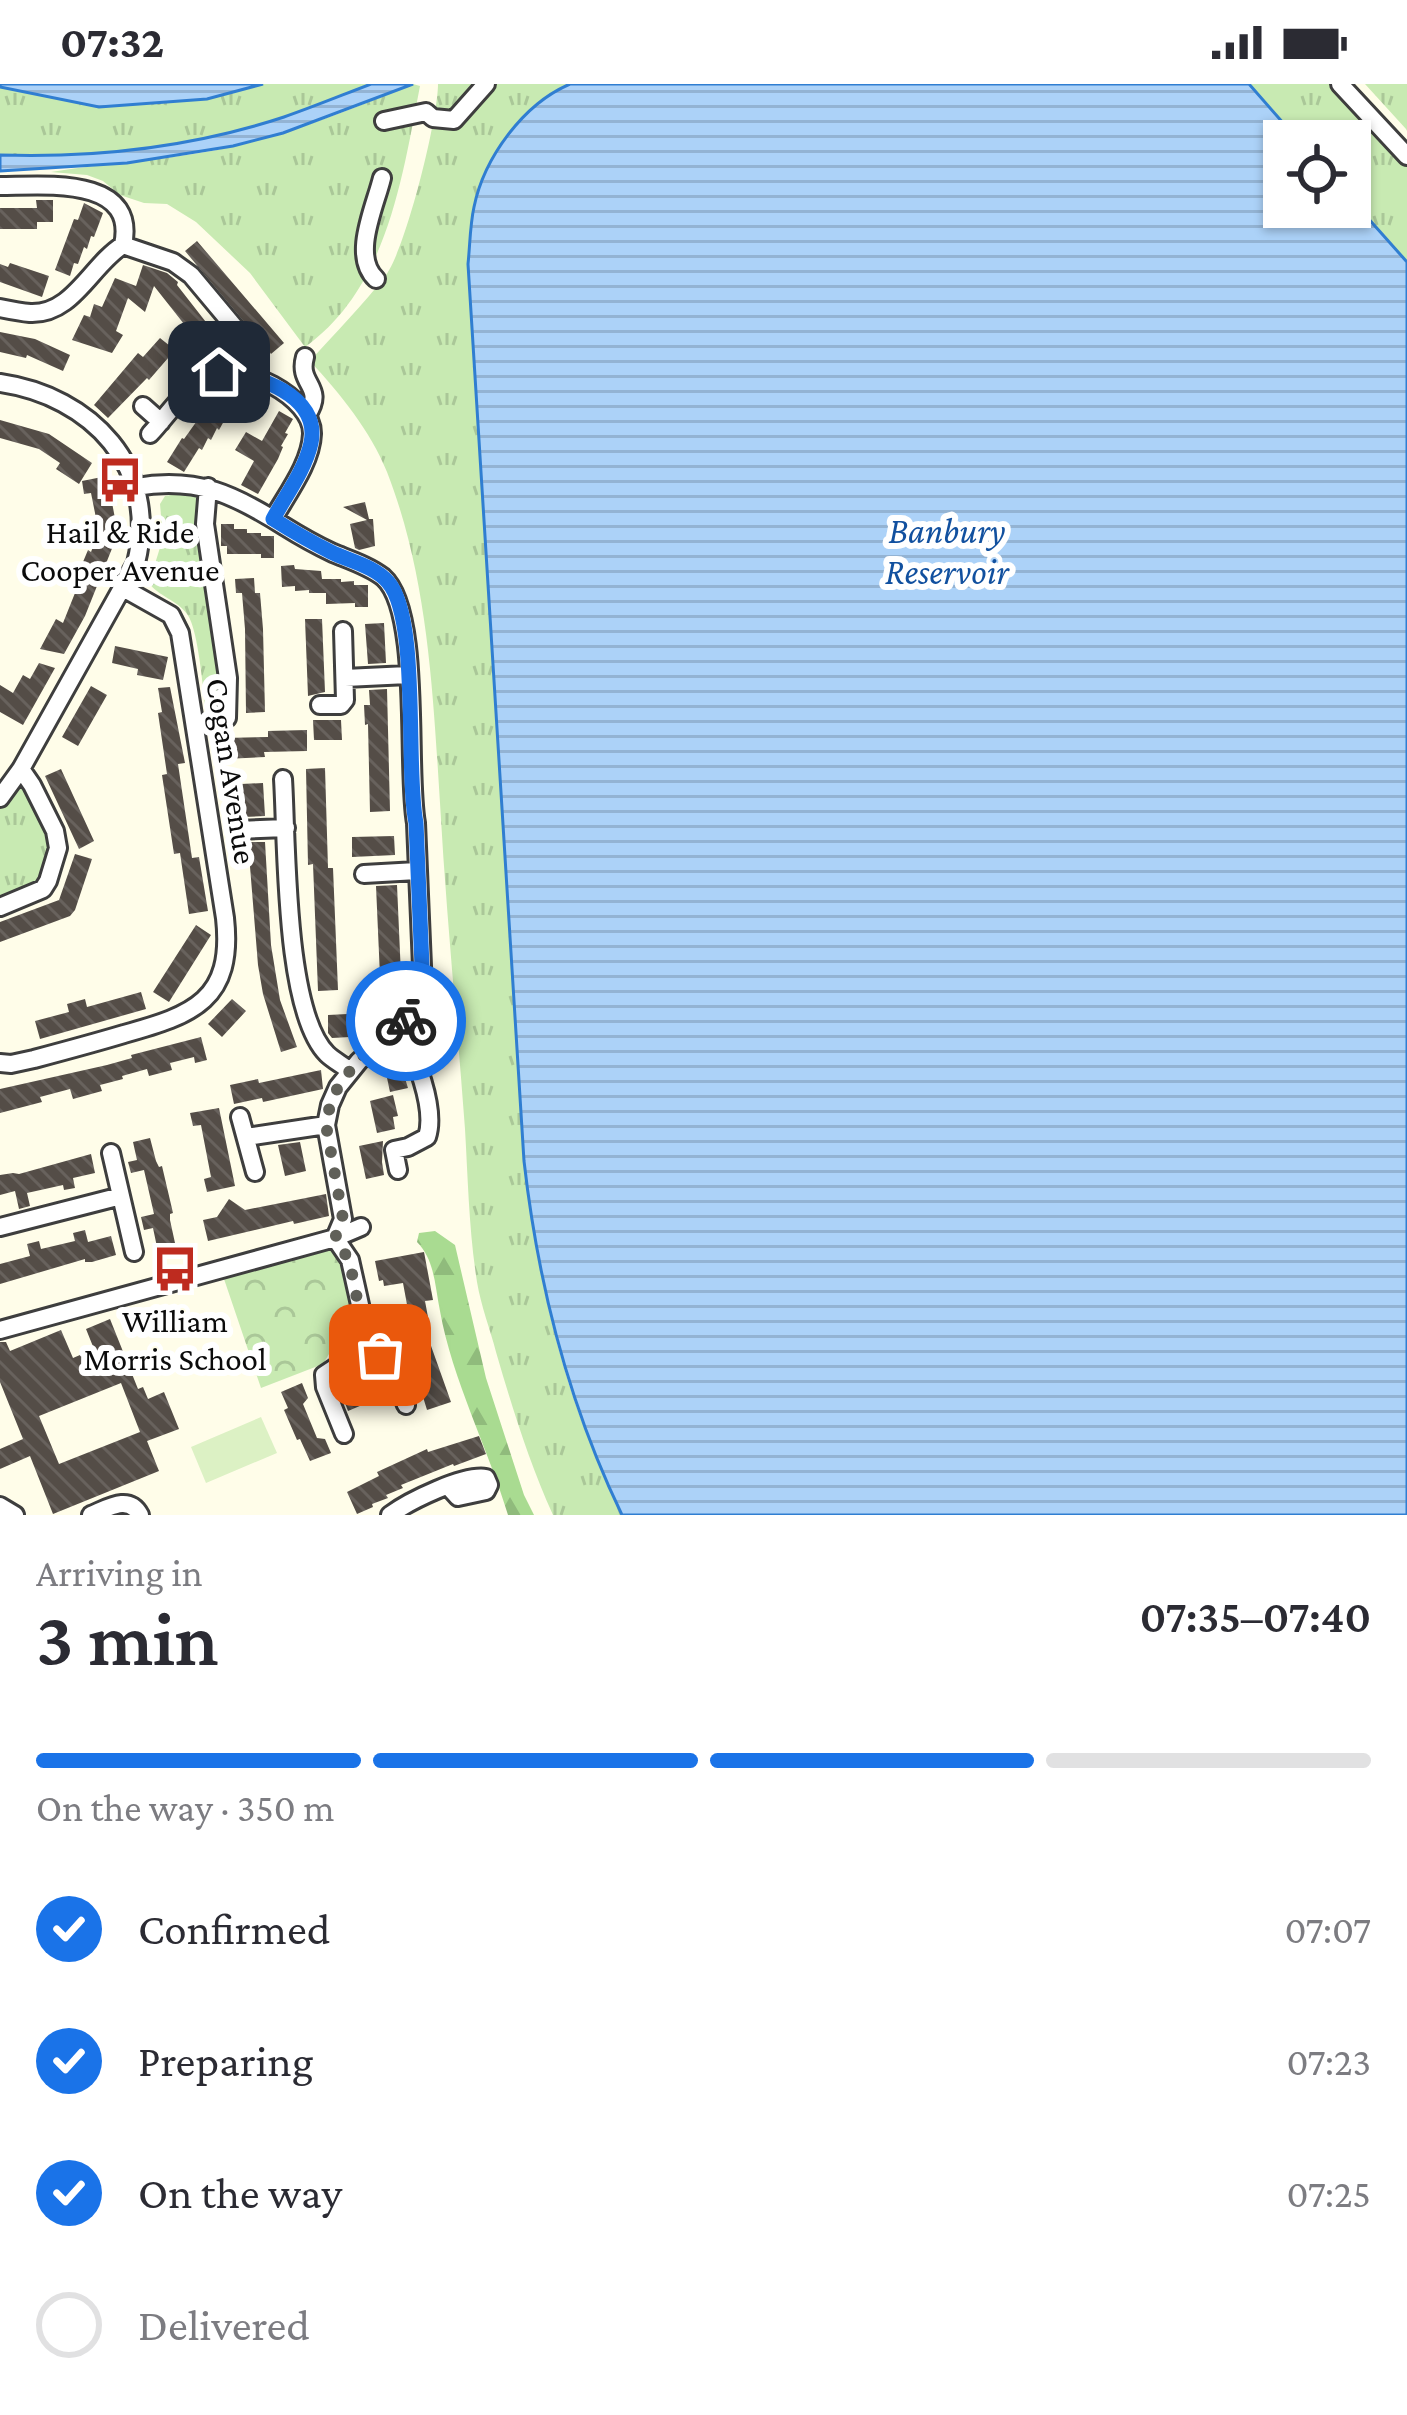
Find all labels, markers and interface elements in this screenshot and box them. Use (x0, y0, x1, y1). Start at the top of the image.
text: 07:32 (60, 17, 164, 67)
map controls (1263, 120, 1371, 228)
button: locate (1263, 120, 1371, 228)
pin (168, 321, 270, 423)
icon: home (186, 339, 252, 405)
bus stop icon: Hail & Ride Cooper Avenue (95, 455, 145, 505)
water label: Banbury Reservoir (885, 511, 1010, 592)
place label: Hail & Ride Cooper Avenue (21, 513, 219, 588)
street label: Cogan Avenue (199, 675, 265, 867)
courier (346, 961, 466, 1081)
icon: bike (373, 988, 439, 1054)
bus stop icon: William Morris School (150, 1244, 200, 1294)
place label: William Morris School (83, 1302, 267, 1377)
pin (329, 1304, 431, 1406)
icon: bag (347, 1322, 413, 1388)
text: Arriving in (36, 1551, 203, 1594)
text: 07:35–07:40 (1140, 1592, 1371, 1642)
text: 3 min (36, 1595, 219, 1682)
text: On the way · 350 m (36, 1786, 335, 1829)
icon: check (36, 1896, 102, 1962)
text: Confirmed (138, 1904, 330, 1954)
text: 07:07 (1285, 1908, 1371, 1951)
icon: check (36, 2028, 102, 2094)
text: Preparing (138, 2036, 314, 2086)
text: 07:23 (1286, 2040, 1371, 2083)
icon: check (36, 2160, 102, 2226)
text: On the way (138, 2168, 342, 2218)
text: 07:25 (1287, 2172, 1371, 2215)
text: Delivered (138, 2300, 310, 2350)

